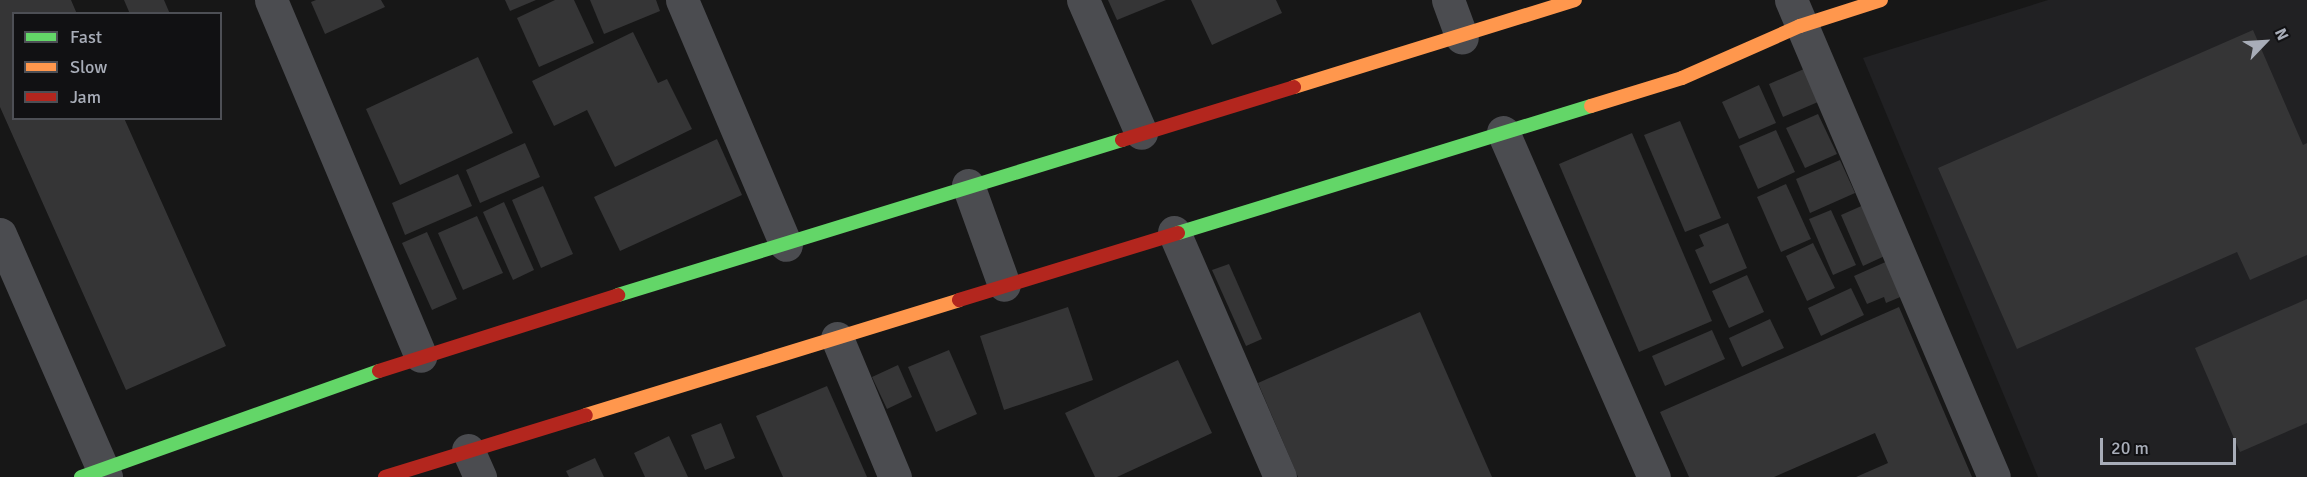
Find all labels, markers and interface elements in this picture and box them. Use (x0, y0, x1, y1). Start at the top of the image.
legend (12, 12, 222, 120)
north arrow (2235, 12, 2295, 72)
text: N (2270, 25, 2293, 44)
text: Fast (70, 26, 102, 48)
text: Slow (70, 56, 107, 78)
text: Jam (70, 86, 101, 108)
scale bar (2103, 426, 2240, 464)
text: 20 m (2111, 437, 2149, 459)

